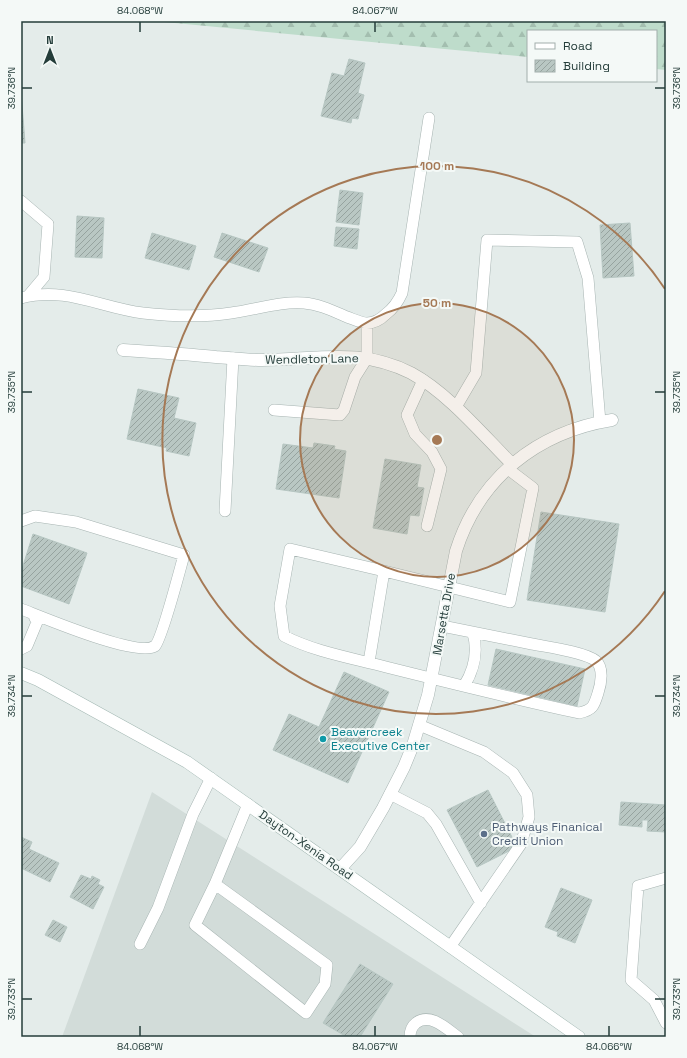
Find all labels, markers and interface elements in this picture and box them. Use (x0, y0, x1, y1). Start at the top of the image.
text: 84.068°W (117, 4, 163, 17)
text: 84.067°W (352, 4, 398, 17)
north arrow (30, 30, 70, 70)
legend (527, 30, 657, 82)
text: N (46, 33, 54, 47)
text: Road (563, 38, 592, 54)
text: Building (563, 58, 610, 74)
text: 39.736°N (5, 67, 18, 109)
text: 39.736°N (670, 67, 683, 109)
text: 100 m (420, 158, 454, 174)
text: 50 m (423, 295, 451, 311)
street label: Wendleton Lane (265, 350, 359, 368)
text: 39.735°N (5, 371, 18, 413)
text: 39.735°N (670, 371, 683, 413)
centre of rings (430, 433, 444, 447)
street label: Marsetta Drive (429, 572, 459, 656)
text: 39.734°N (5, 675, 18, 717)
text: 39.734°N (670, 675, 683, 717)
place label: Beavercreek Executive Center (331, 724, 430, 754)
marker: Beavercreek Executive Center (318, 734, 328, 744)
street label: Dayton-Xenia Road (256, 807, 356, 883)
place label: Pathways Finanical Credit Union (492, 819, 602, 849)
marker: Pathways Finanical Credit Union (479, 829, 489, 839)
text: 39.733°N (5, 978, 18, 1020)
text: 39.733°N (670, 978, 683, 1020)
text: 84.068°W (117, 1040, 163, 1053)
text: 84.067°W (352, 1040, 398, 1053)
text: 84.066°W (586, 1040, 632, 1053)

